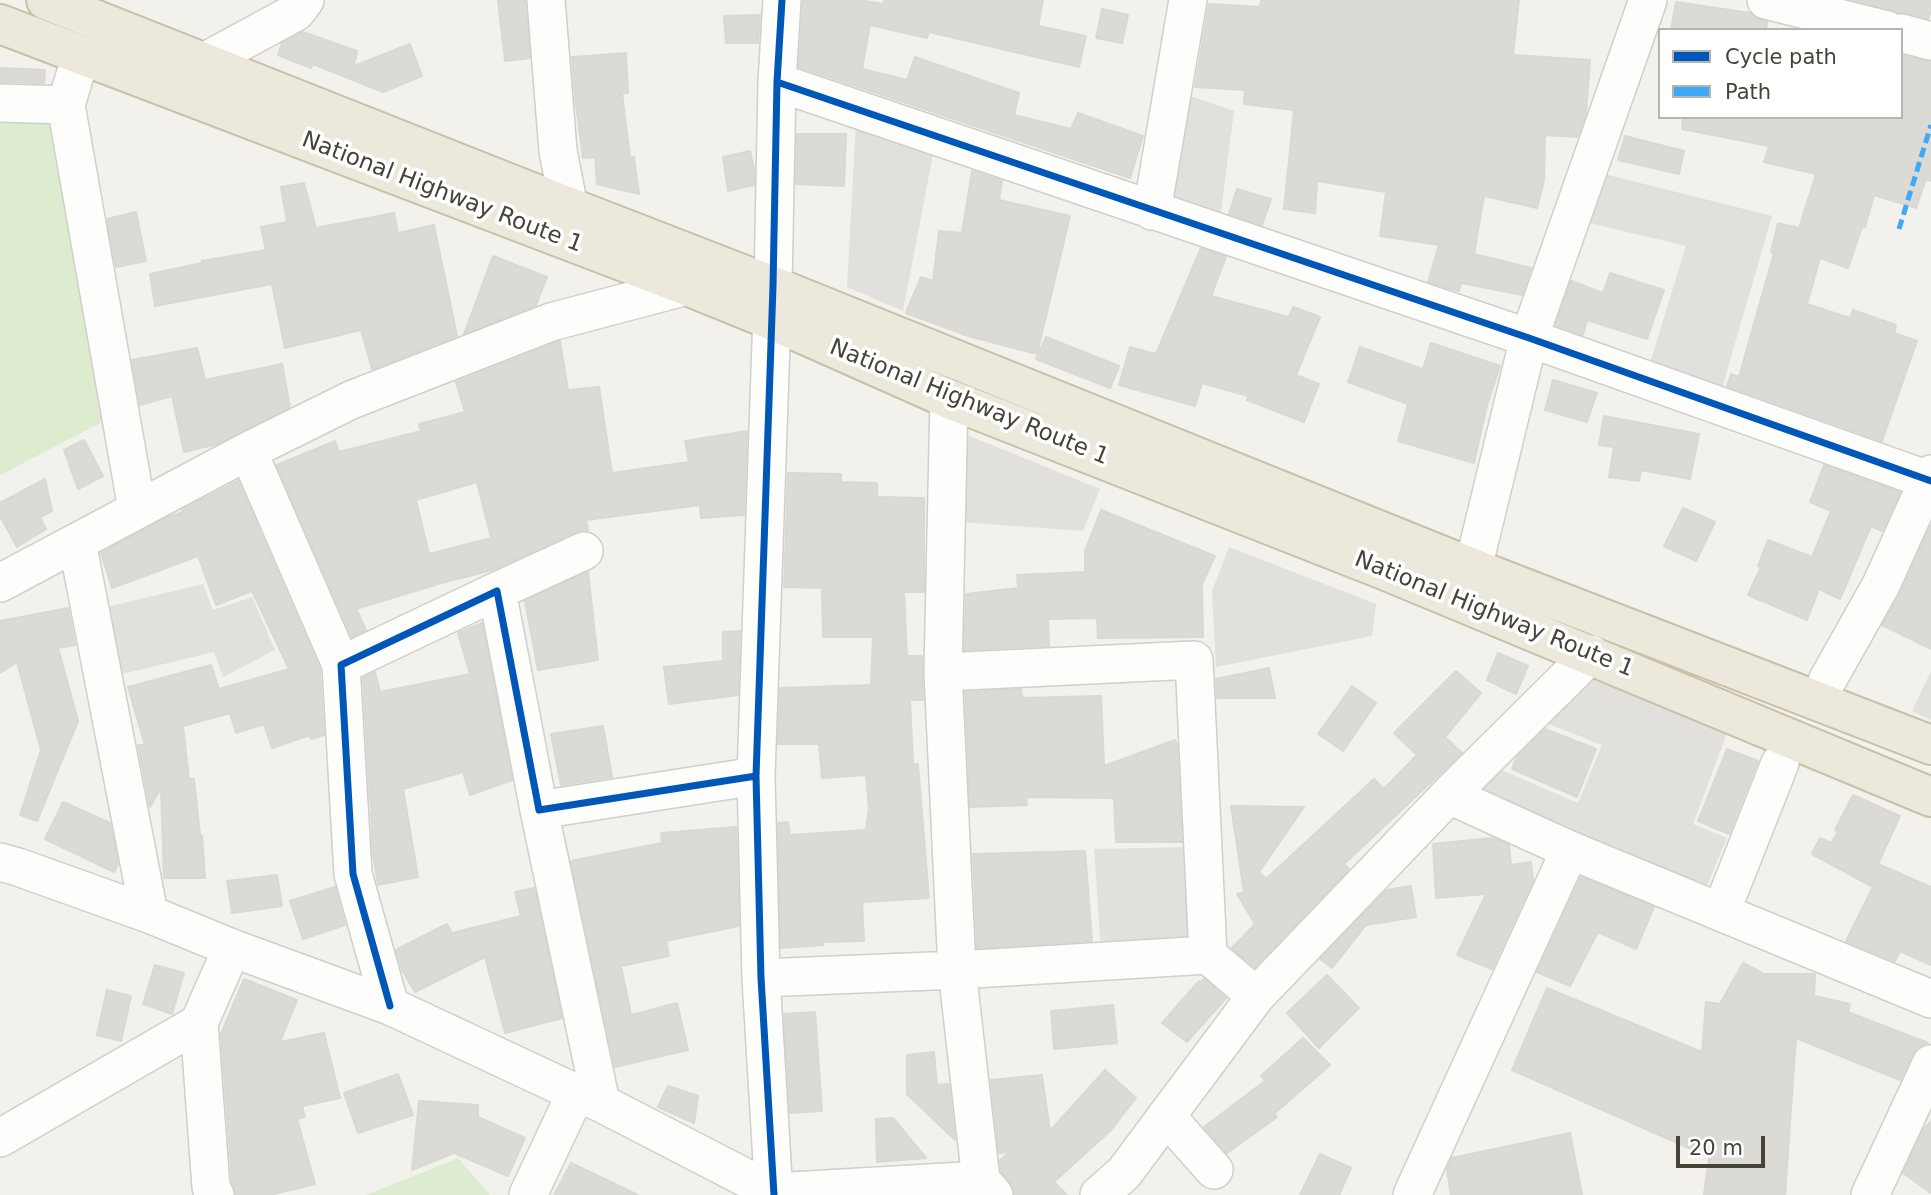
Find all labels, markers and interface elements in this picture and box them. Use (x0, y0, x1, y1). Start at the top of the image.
legend (1658, 28, 1903, 119)
text: Cycle path (1725, 45, 1837, 69)
text: Path (1725, 80, 1771, 104)
street label: National Highway Route 1 (298, 127, 586, 259)
street label: National Highway Route 1 (825, 334, 1113, 472)
street label: National Highway Route 1 (1350, 546, 1638, 684)
scale bar (1679, 1122, 1768, 1166)
text: 20 m (1689, 1136, 1743, 1160)

